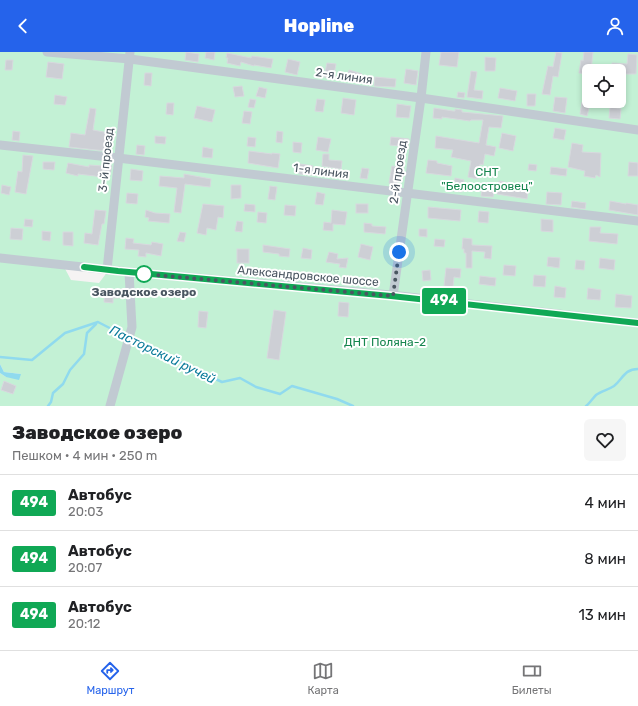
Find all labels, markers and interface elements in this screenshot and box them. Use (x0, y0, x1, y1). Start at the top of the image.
icon: back (12, 15, 34, 37)
text: Hopline (284, 15, 354, 37)
icon: person (604, 15, 626, 37)
map controls (582, 64, 626, 108)
button: locate (582, 64, 626, 108)
street label: 2-я линия (315, 65, 373, 87)
street label: 3-й проезд (96, 127, 116, 193)
street label: 2-й проезд (387, 139, 409, 205)
street label: 1-я линия (292, 161, 350, 181)
park label: СНТ "Белоостровец" (441, 165, 533, 193)
your location (389, 242, 409, 262)
street label: Александровское шоссе (237, 263, 380, 289)
marker: Заводское озеро (135, 265, 153, 283)
place label: Заводское озеро (92, 285, 196, 299)
line badge: 494 (421, 288, 467, 314)
text: 494 (430, 292, 458, 309)
water label: Пасторский ручей (107, 322, 218, 387)
park label: ДНТ Поляна-2 (344, 335, 426, 349)
button: heart (584, 419, 626, 461)
text: Заводское озеро (12, 421, 182, 444)
text: Пешком · 4 мин · 250 m (12, 448, 157, 463)
text: Автобус (68, 486, 132, 504)
text: 494 (20, 494, 48, 511)
text: 4 мин (585, 494, 626, 512)
text: 20:03 (68, 504, 103, 519)
text: Автобус (68, 542, 132, 560)
text: 494 (20, 550, 48, 567)
text: 8 мин (584, 550, 626, 568)
text: 20:07 (68, 560, 102, 575)
text: Автобус (68, 598, 132, 616)
text: 494 (20, 606, 48, 623)
text: 13 мин (578, 606, 626, 624)
text: 20:12 (68, 616, 100, 631)
tab: Маршрут (86, 660, 135, 697)
tab: Карта (307, 660, 339, 697)
tab: Билеты (512, 660, 551, 697)

